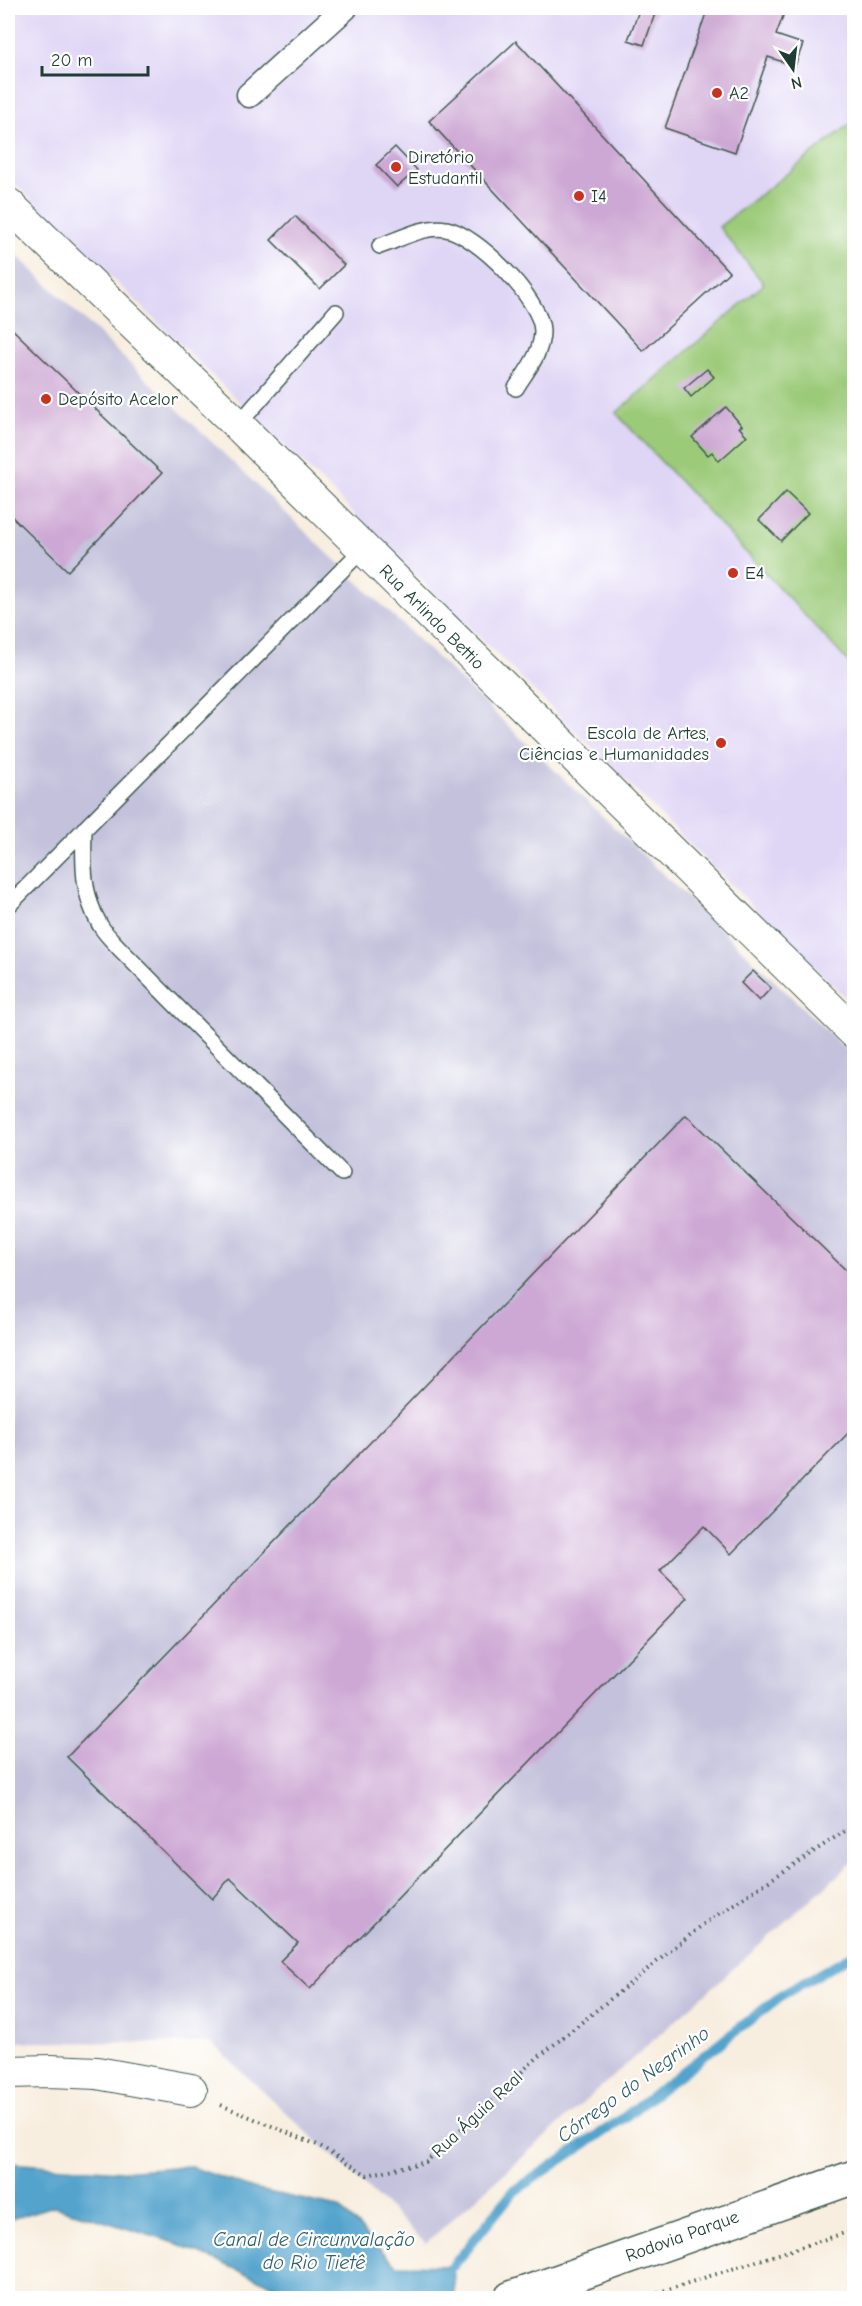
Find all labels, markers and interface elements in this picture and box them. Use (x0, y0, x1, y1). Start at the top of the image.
scale bar (42, 39, 148, 77)
north arrow (763, 39, 823, 99)
text: 20 m (51, 50, 92, 71)
text: N (789, 73, 804, 93)
place label: A2 (729, 83, 749, 104)
marker: A2 (710, 86, 724, 100)
place label: Diretório Estudantil (408, 147, 483, 189)
marker: Diretório Estudantil (389, 160, 403, 174)
place label: I4 (591, 186, 607, 207)
marker: I4 (572, 189, 586, 203)
place label: Depósito Acelor (58, 389, 179, 410)
marker: Depósito Acelor (39, 392, 53, 406)
street label: Rua Arlindo Bettio (375, 560, 489, 674)
place label: E4 (745, 563, 765, 584)
marker: E4 (726, 566, 740, 580)
place label: Escola de Artes, Ciências e Humanidades (519, 723, 709, 765)
marker: Escola de Artes, Ciências e Humanidades (714, 736, 728, 750)
water label: Córrego do Negrinho (553, 2021, 714, 2147)
street label: Rua Águia Real (427, 2066, 527, 2162)
street label: Rodovia Parque (623, 2206, 742, 2267)
water label: Canal de Circunvalação do Rio Tietê (213, 2228, 415, 2274)

